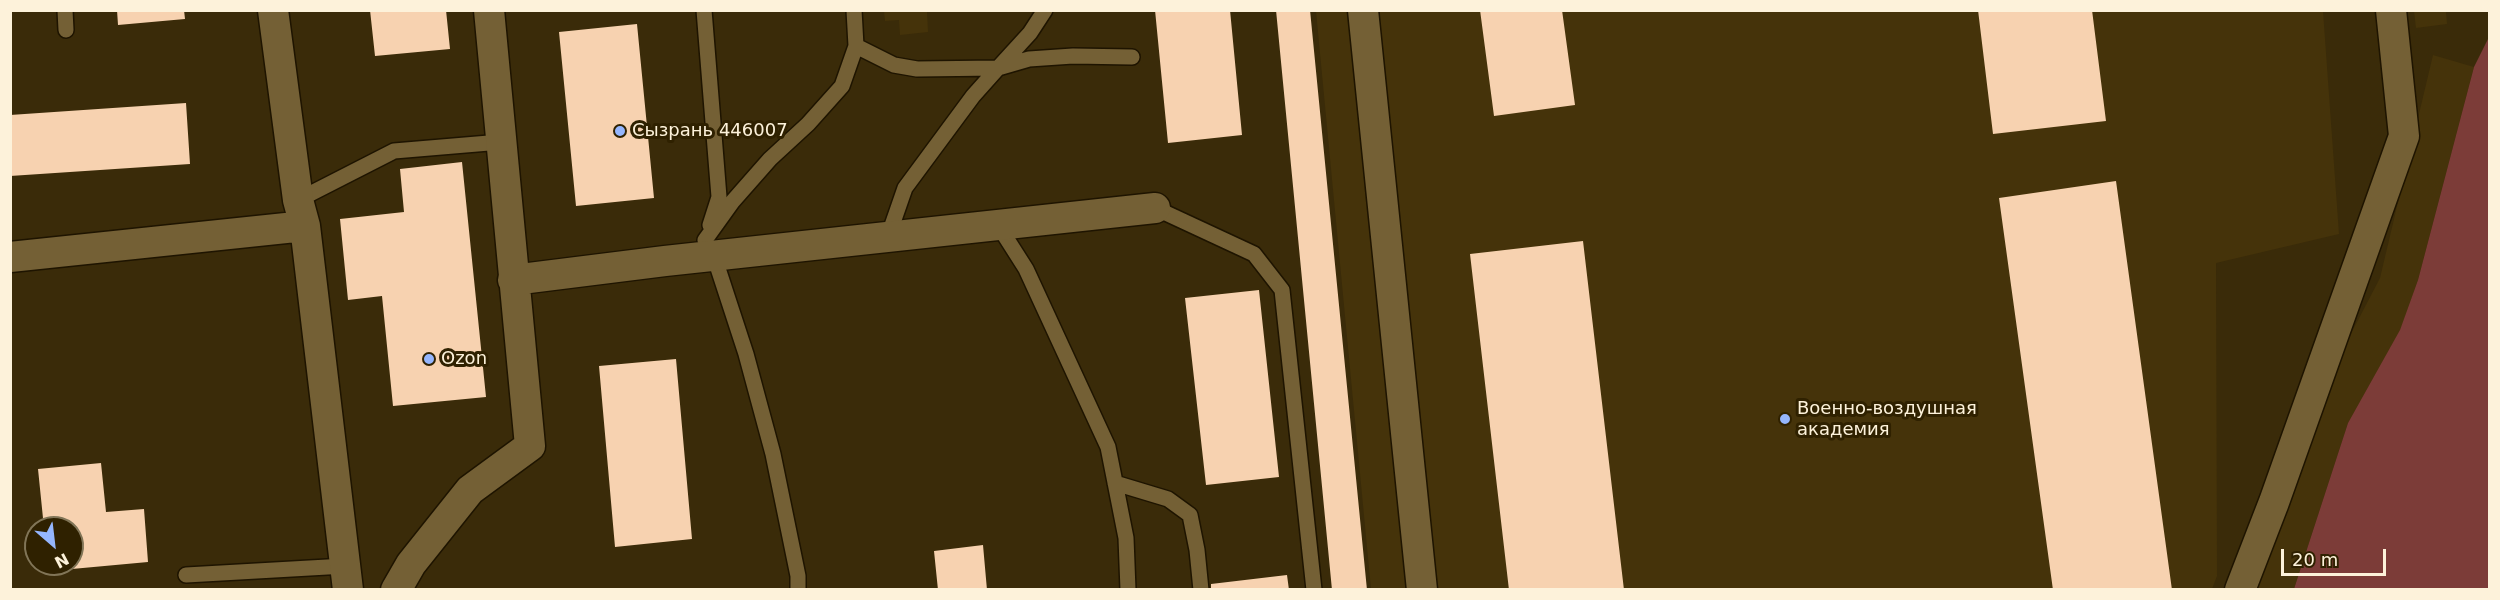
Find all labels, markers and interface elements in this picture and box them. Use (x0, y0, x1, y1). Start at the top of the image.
place label: Сызрань 446007 (632, 120, 788, 142)
marker: Сызрань 446007 (613, 124, 627, 138)
place label: Ozon (441, 348, 487, 370)
marker: Ozon (422, 352, 436, 366)
place label: Военно-воздушная академия (1797, 398, 1977, 440)
marker: Военно-воздушная академия (1778, 412, 1792, 426)
north arrow (24, 516, 84, 576)
scale bar (2284, 537, 2389, 575)
text: N (51, 549, 72, 572)
text: 20 m (2292, 549, 2338, 570)

